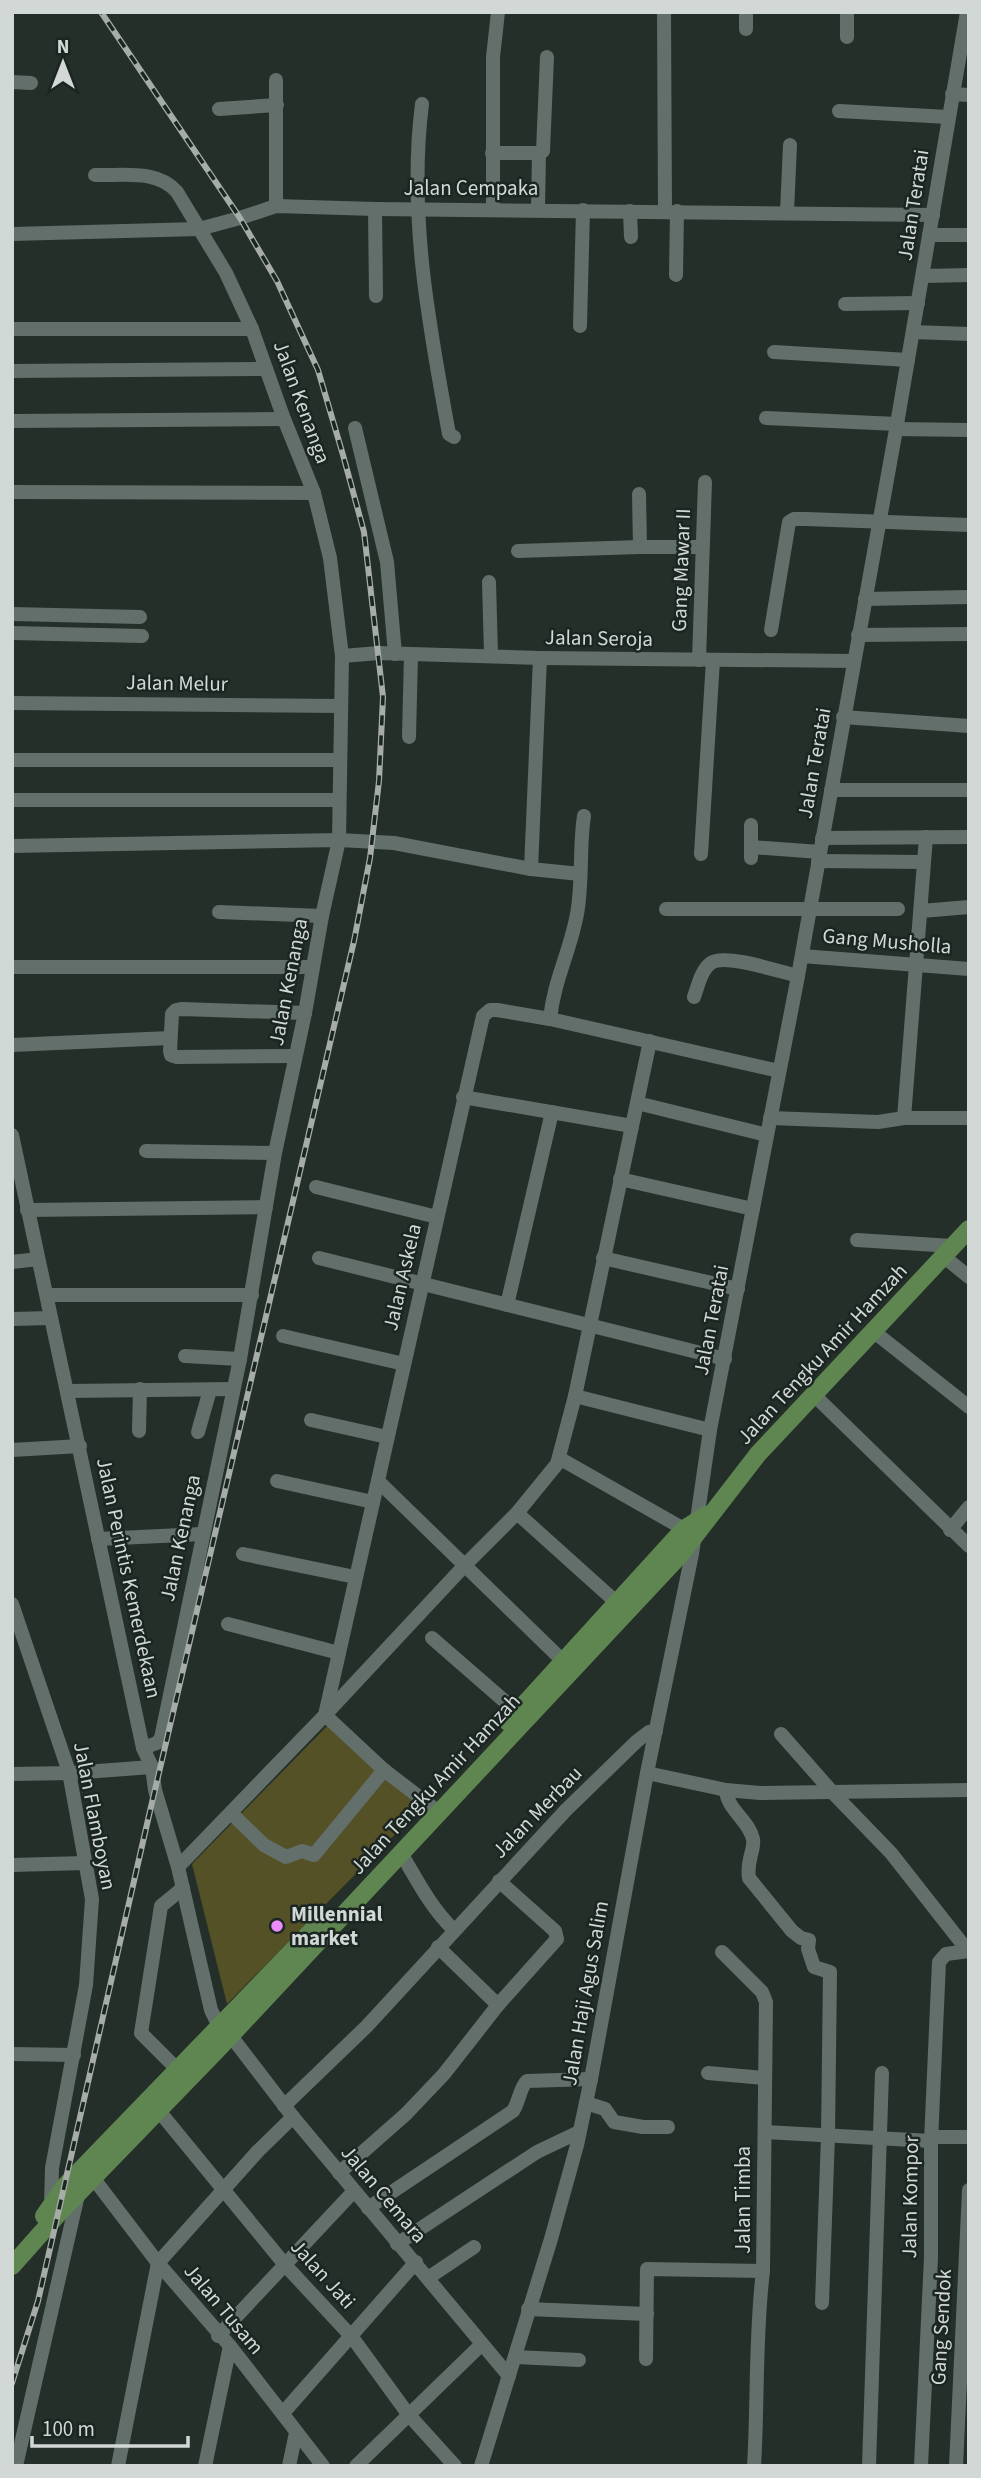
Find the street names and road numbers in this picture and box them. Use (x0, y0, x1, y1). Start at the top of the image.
street label: Jalan Teratai (889, 147, 937, 263)
street label: Jalan Cempaka (404, 173, 538, 203)
street label: Jalan Kenanga (266, 336, 338, 468)
street label: Gang Mawar II (664, 508, 698, 632)
street label: Jalan Seroja (545, 622, 653, 654)
street label: Jalan Melur (126, 667, 229, 699)
street label: Jalan Teratai (789, 705, 839, 821)
street label: Jalan Kenanga (261, 916, 315, 1048)
street label: Gang Musholla (821, 920, 953, 962)
street label: Jalan Askela (375, 1220, 429, 1334)
street label: Jalan Tengku Amir Hamzah (730, 1257, 914, 1451)
street label: Jalan Teratai (686, 1262, 736, 1378)
street label: Jalan Perintis Kemerdekaan (89, 1455, 169, 1701)
street label: Jalan Kenanga (152, 1472, 208, 1604)
street label: Jalan Tengku Amir Hamzah (343, 1687, 527, 1881)
street label: Jalan Flamboyan (66, 1739, 124, 1893)
street label: Jalan Merbau (485, 1759, 589, 1865)
street label: Jalan Haji Agus Salim (554, 1898, 616, 2088)
street label: Jalan Kompor (894, 2134, 926, 2259)
street label: Jalan Cemara (334, 2138, 434, 2250)
street label: Jalan Timba (728, 2146, 758, 2254)
street label: Jalan Jati (283, 2232, 363, 2316)
street label: Jalan Tusam (177, 2257, 271, 2361)
street label: Gang Sendok (923, 2268, 959, 2386)

